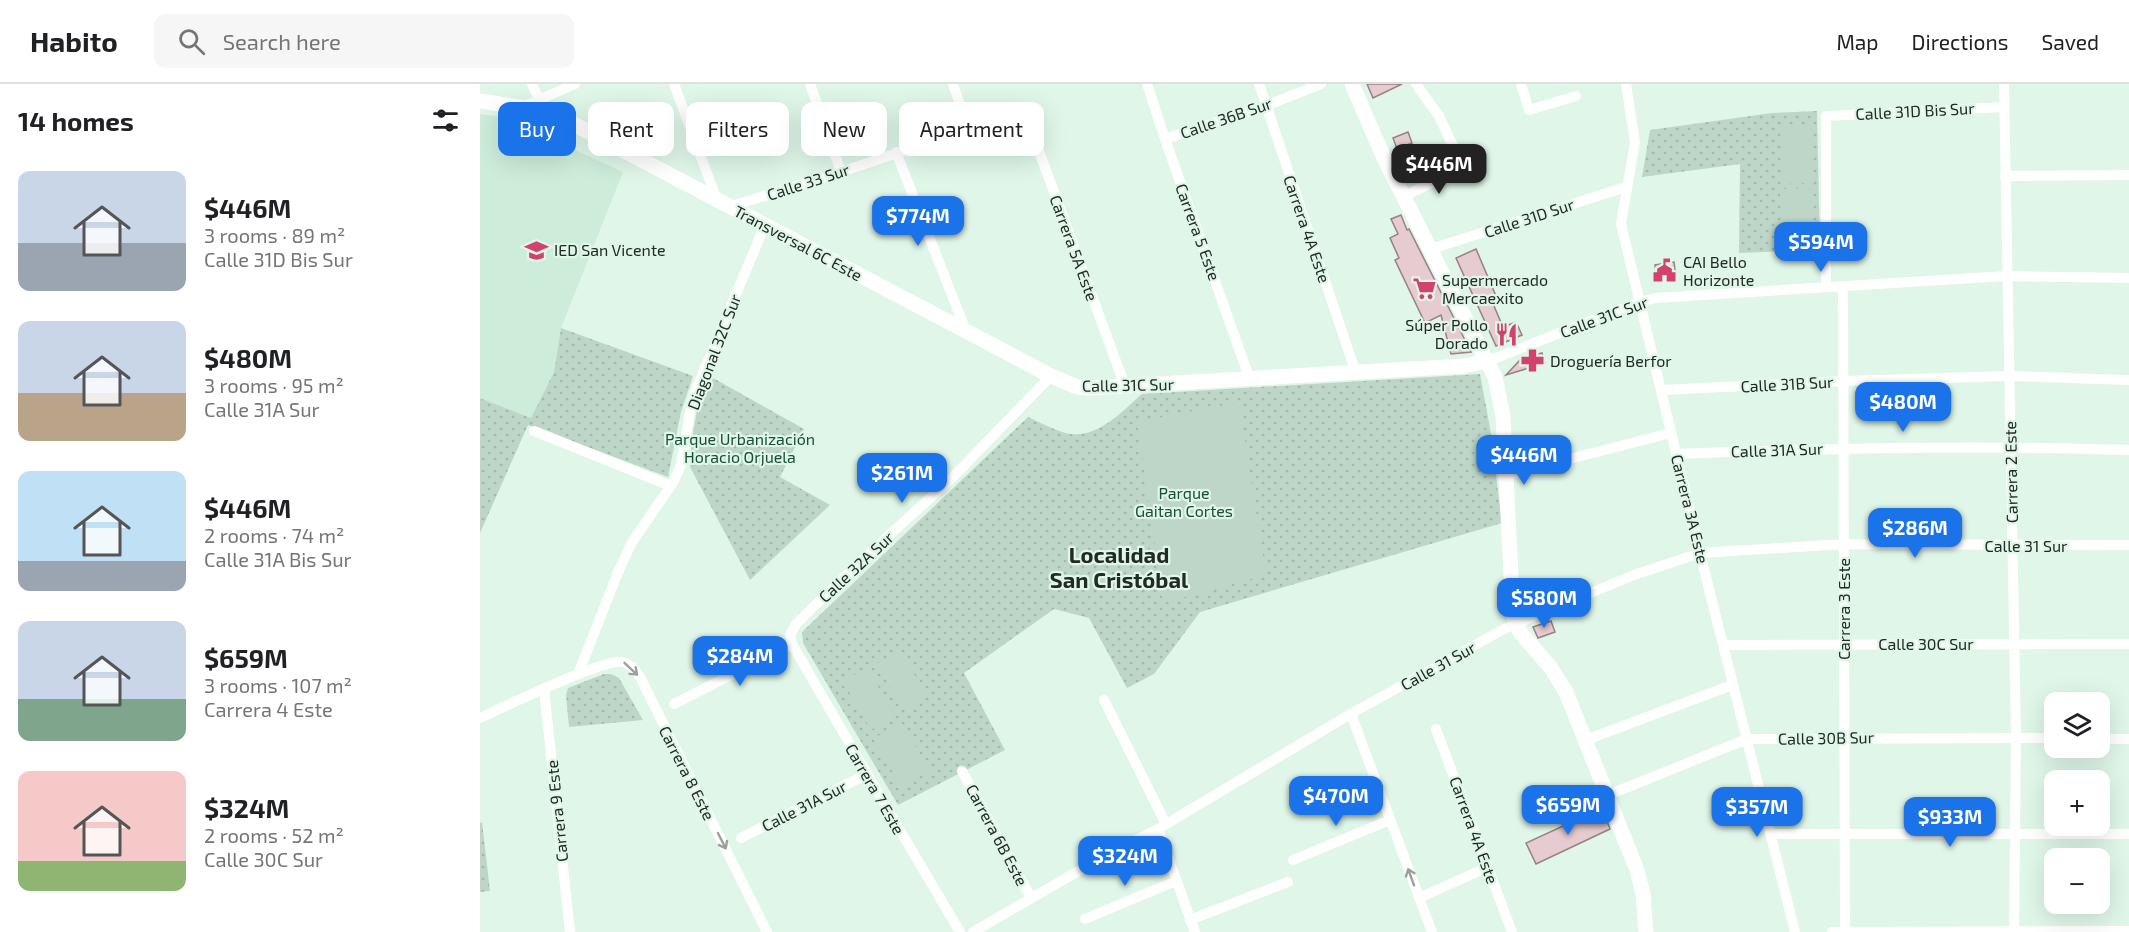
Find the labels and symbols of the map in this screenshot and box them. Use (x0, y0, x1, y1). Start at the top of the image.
street label: Calle 36B Sur (1178, 93, 1275, 142)
street label: Calle 31D Bis Sur (1855, 98, 1976, 123)
pin: $446M (1397, 144, 1481, 195)
street label: Calle 33 Sur (764, 159, 852, 204)
street label: Carrera 4A Este (1280, 172, 1335, 285)
street label: Carrera 5 Este (1172, 181, 1225, 283)
street label: Carrera 5A Este (1046, 192, 1102, 303)
street label: Calle 31D Sur (1481, 194, 1577, 241)
pin: $774M (876, 196, 960, 247)
street label: Transversal 6C Este (731, 201, 865, 284)
pin: $594M (1779, 222, 1863, 273)
school or university icon: IED San Vicente (523, 237, 549, 263)
place label: IED San Vicente (554, 240, 666, 259)
place label: CAI Bello Horizonte (1683, 252, 1754, 289)
public building icon: CAI Bello Horizonte (1652, 258, 1678, 284)
place label: Supermercado Mercaexito (1442, 270, 1548, 307)
supermarket icon: Supermercado Mercaexito (1411, 276, 1437, 302)
street label: Diagonal 32C Sur (683, 291, 745, 412)
street label: Calle 31C Sur (1557, 292, 1651, 341)
place label: Súper Pollo Dorado (1405, 315, 1488, 352)
restaurant icon: Súper Pollo Dorado (1493, 321, 1519, 347)
pharmacy icon: Droguería Berfor (1519, 348, 1545, 374)
place label: Droguería Berfor (1550, 351, 1672, 370)
street label: Calle 31B Sur (1740, 372, 1834, 395)
street label: Calle 31C Sur (1082, 374, 1175, 395)
pin: $480M (1861, 382, 1945, 433)
street label: Carrera 2 Este (2000, 421, 2021, 523)
park label: Parque Urbanización Horacio Orjuela (665, 429, 815, 467)
pin: $446M (1482, 435, 1566, 486)
street label: Calle 31A Sur (1730, 438, 1824, 461)
street label: Carrera 3A Este (1668, 452, 1713, 565)
pin: $261M (860, 453, 944, 504)
park label: Parque Gaitan Cortes (1135, 483, 1233, 520)
pin: $286M (1873, 508, 1957, 559)
street label: Calle 32A Sur (814, 527, 897, 606)
street label: Calle 31 Sur (1985, 536, 2068, 555)
district label: Localidad San Cristóbal (1050, 541, 1189, 592)
street label: Carrera 3 Este (1834, 558, 1853, 660)
pin: $580M (1502, 578, 1586, 629)
street label: Calle 30C Sur (1878, 634, 1974, 653)
pin: $284M (698, 636, 782, 687)
street label: Calle 31 Sur (1397, 637, 1479, 694)
one-way arrow (624, 662, 639, 676)
street label: Carrera 8 Este (656, 723, 719, 823)
street label: Calle 30B Sur (1778, 727, 1875, 748)
street label: Carrera 7 Este (842, 740, 909, 837)
street label: Carrera 9 Este (542, 759, 571, 863)
street label: Carrera 4A Este (1446, 774, 1503, 886)
street label: Calle 31A Sur (758, 776, 850, 835)
pin: $470M (1294, 776, 1378, 827)
street label: Carrera 6B Este (963, 781, 1032, 889)
pin: $659M (1526, 785, 1610, 836)
pin: $357M (1715, 787, 1799, 838)
pin: $933M (1908, 797, 1992, 848)
one-way arrow (716, 832, 728, 850)
pin: $324M (1083, 836, 1167, 887)
one-way arrow (1405, 868, 1416, 887)

